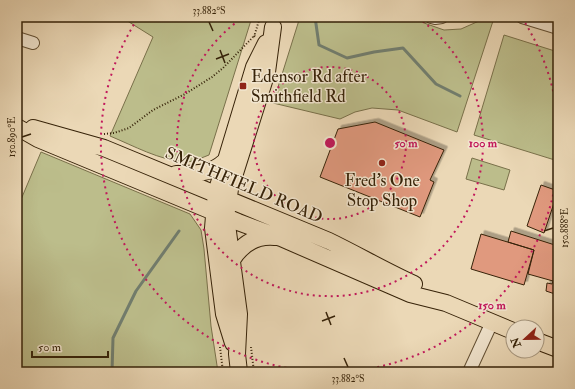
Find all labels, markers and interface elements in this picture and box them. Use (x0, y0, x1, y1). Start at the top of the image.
text: 33.882°S (192, 5, 226, 17)
place label: Edensor Rd after Smithfield Rd (251, 66, 367, 107)
marker: Edensor Rd after Smithfield Rd (238, 81, 248, 91)
text: 150.890°E (6, 117, 18, 157)
centre of rings (323, 136, 337, 150)
text: 50 m (394, 136, 418, 151)
text: 100 m (469, 136, 498, 151)
street label: SMITHFIELD ROAD (162, 142, 326, 228)
marker: Fred's One Stop Shop (377, 158, 387, 168)
place label: Fred's One Stop Shop (344, 170, 420, 212)
text: 150.888°E (559, 208, 571, 248)
text: 150 m (478, 298, 506, 313)
north arrow (505, 319, 545, 359)
scale bar (32, 333, 108, 359)
text: N (508, 334, 524, 350)
text: 50 m (38, 340, 62, 355)
text: 33.882°S (331, 373, 365, 385)

